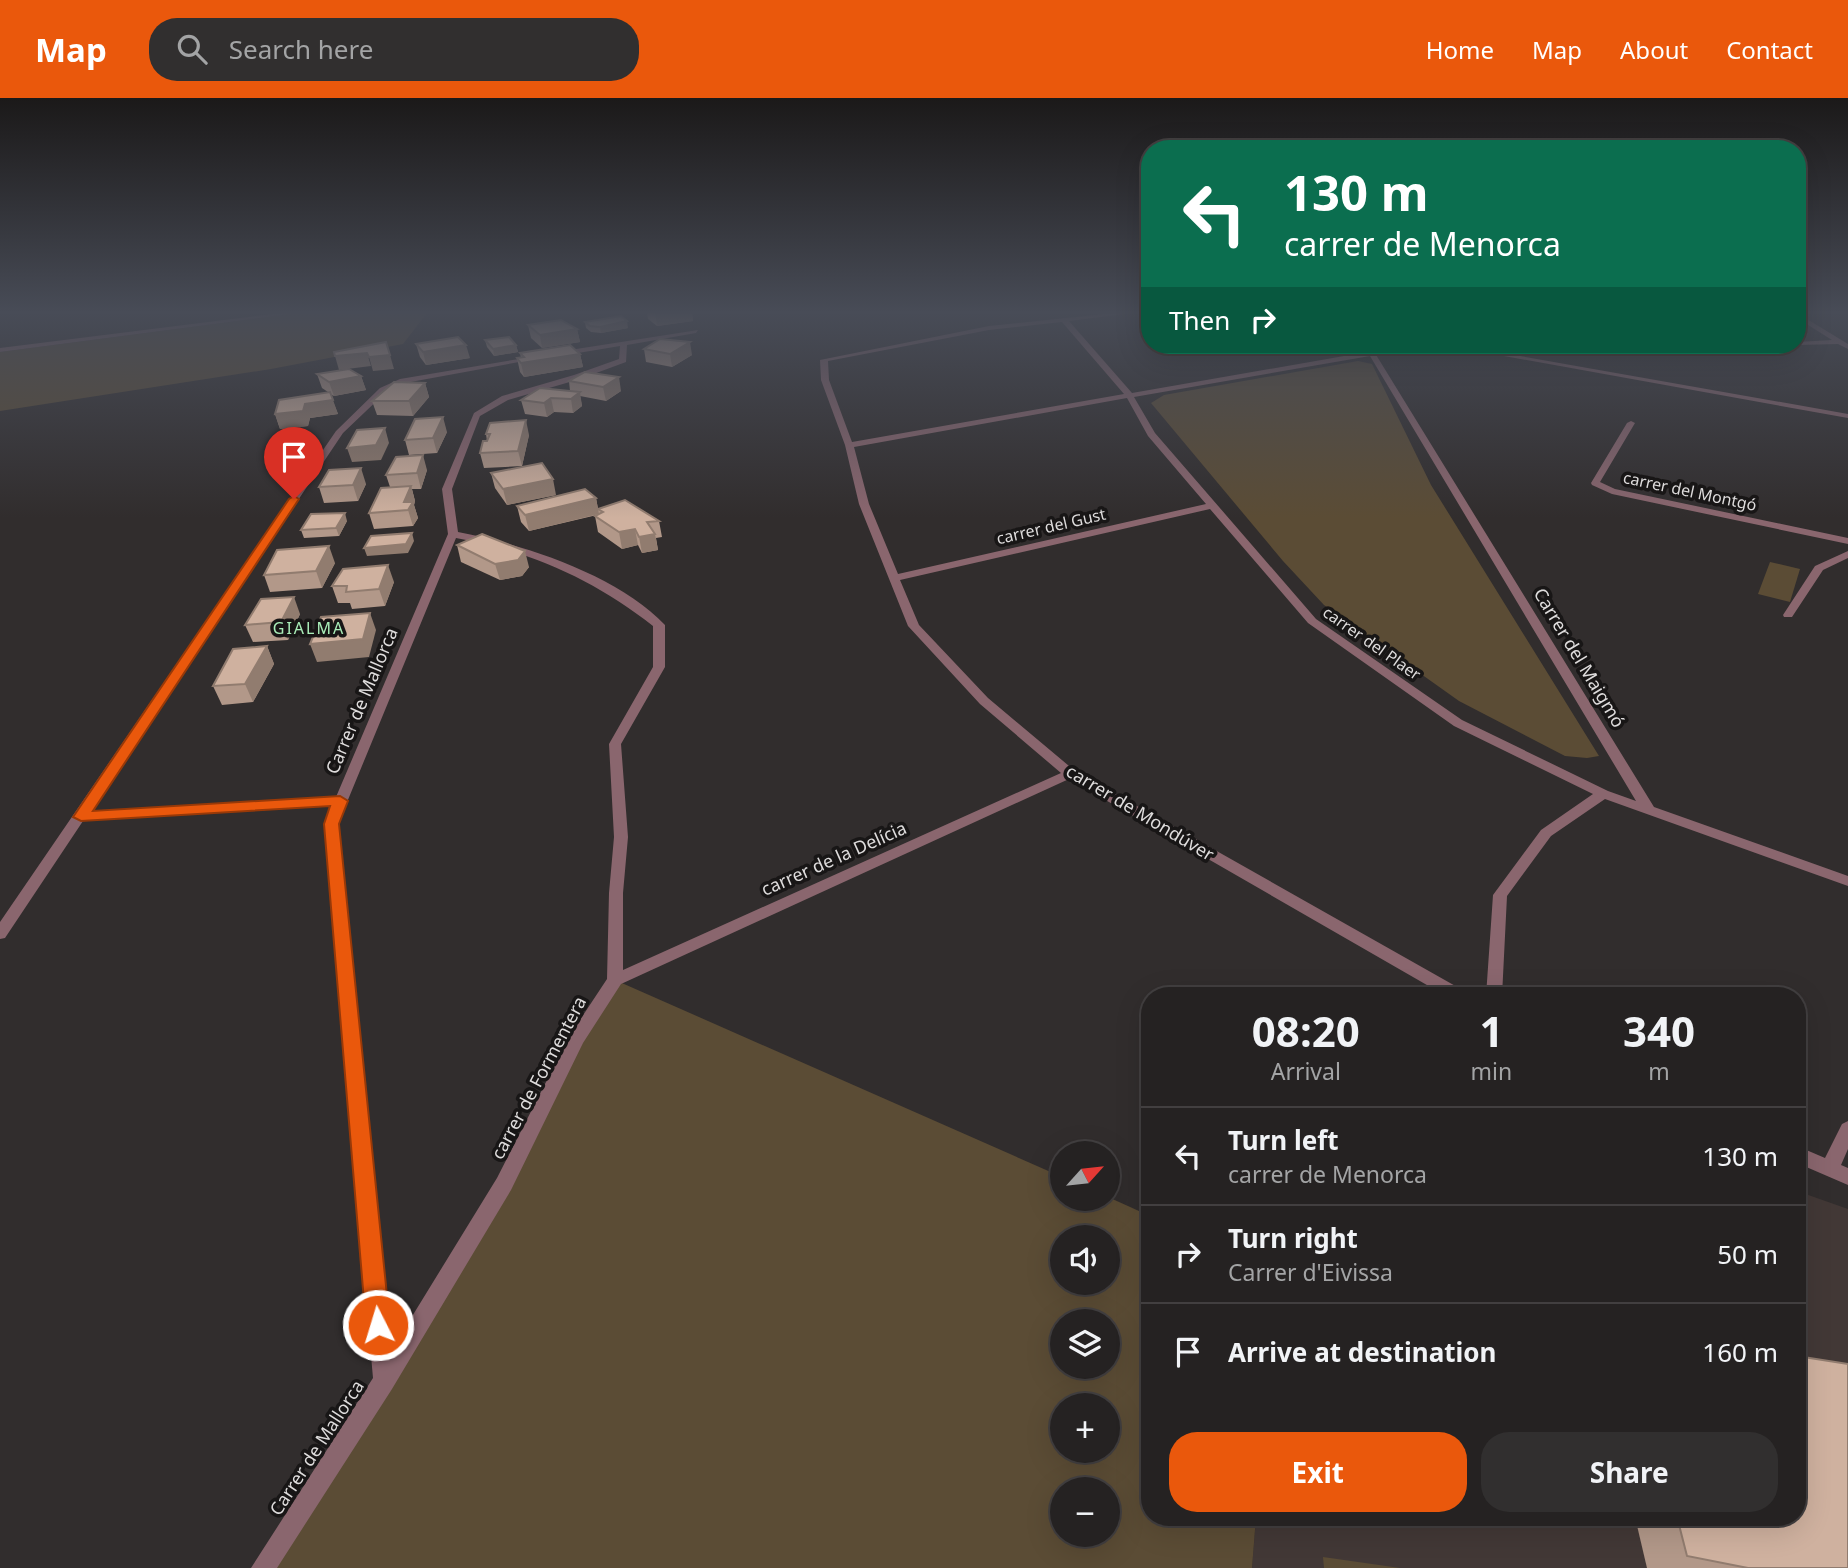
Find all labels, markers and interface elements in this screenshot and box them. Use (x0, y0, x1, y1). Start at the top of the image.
search box (149, 18, 639, 81)
text: Map (35, 27, 107, 72)
icon: search (173, 30, 211, 68)
text: Search here (229, 31, 373, 67)
text: Home (1426, 33, 1494, 66)
text: Map (1532, 33, 1582, 66)
text: About (1620, 33, 1688, 66)
text: Contact (1726, 33, 1813, 66)
text: 130 m (1284, 159, 1429, 225)
icon: left (1169, 168, 1260, 259)
text: carrer de Menorca (1284, 222, 1561, 265)
icon: right (1244, 301, 1282, 339)
text: Then (1169, 302, 1230, 338)
pin (264, 427, 324, 499)
icon: arrive (275, 438, 313, 476)
street label: carrer del Montgó (1621, 466, 1759, 516)
street label: carrer del Gust (994, 503, 1108, 549)
street label: Carrer del Maigmó (1529, 583, 1631, 732)
street label: carrer del Plaer (1319, 601, 1426, 685)
district label: GIALMA (273, 617, 345, 639)
street label: Carrer de Mallorca (319, 624, 403, 777)
street label: carrer de Mondúver (1062, 758, 1219, 866)
street label: carrer de la Delícia (757, 815, 910, 901)
street label: carrer de Formentera (485, 992, 591, 1163)
text: 08:20 (1252, 1002, 1360, 1059)
text: 1 (1479, 1002, 1503, 1059)
text: 340 (1623, 1002, 1695, 1059)
text: Arrival (1271, 1055, 1341, 1087)
text: min (1471, 1055, 1512, 1087)
text: m (1648, 1055, 1670, 1087)
text: Turn left (1228, 1122, 1339, 1158)
icon: left (1169, 1137, 1207, 1175)
text: 130 m (1702, 1138, 1778, 1174)
north arrow (1050, 1141, 1120, 1211)
map controls (1050, 1141, 1120, 1547)
text: carrer de Menorca (1228, 1158, 1427, 1190)
text: Turn right (1228, 1220, 1358, 1256)
button: sound (1050, 1225, 1120, 1295)
icon: right (1169, 1235, 1207, 1273)
text: 50 m (1717, 1236, 1778, 1272)
text: Carrer d'Eivissa (1228, 1256, 1393, 1288)
position arrow (341, 1288, 415, 1362)
button: layers (1050, 1309, 1120, 1379)
icon: arrive (1169, 1333, 1207, 1371)
text: Arrive at destination (1228, 1334, 1497, 1370)
text: 160 m (1702, 1334, 1778, 1370)
street label: Carrer de Mallorca (263, 1375, 369, 1520)
button: + (1050, 1393, 1120, 1463)
button: Exit (1169, 1432, 1467, 1512)
button: Share (1481, 1432, 1778, 1512)
button: − (1050, 1477, 1120, 1547)

